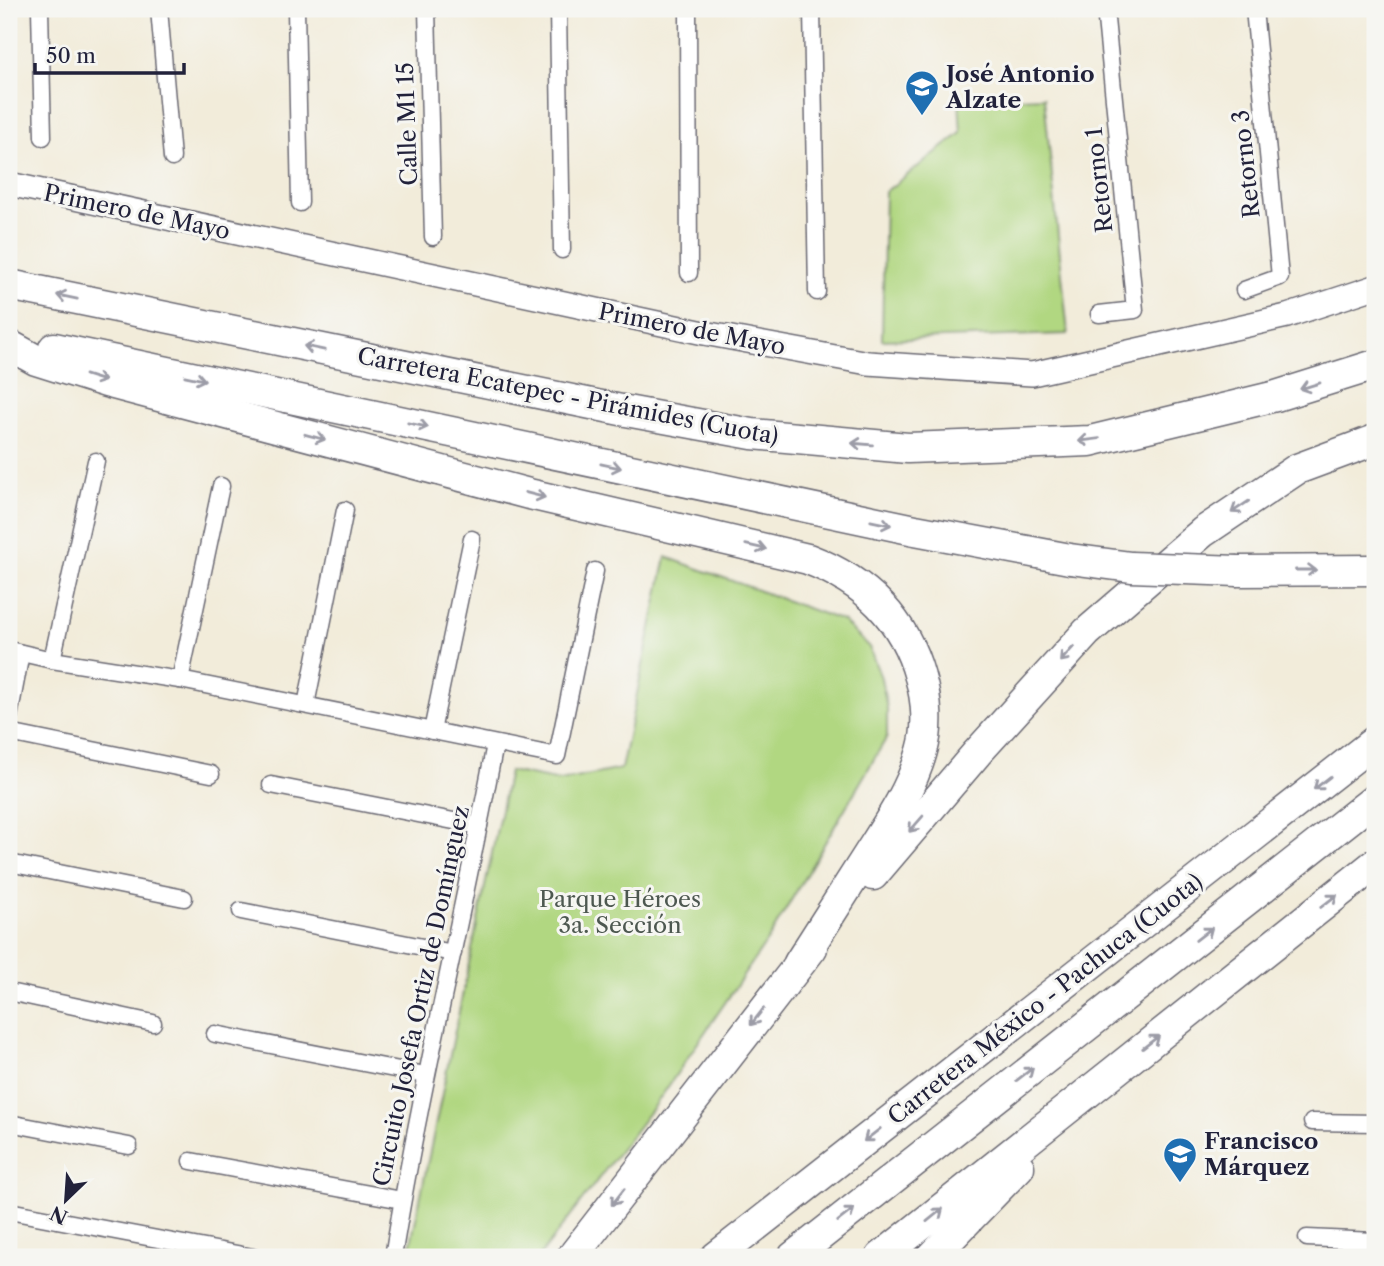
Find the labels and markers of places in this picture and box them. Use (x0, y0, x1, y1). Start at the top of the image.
place label: José Antonio Alzate (942, 60, 1095, 114)
school or university icon: José Antonio Alzate (903, 68, 941, 117)
place label: Francisco Márquez (1204, 1127, 1318, 1181)
school or university icon: Francisco Márquez (1161, 1135, 1199, 1184)

